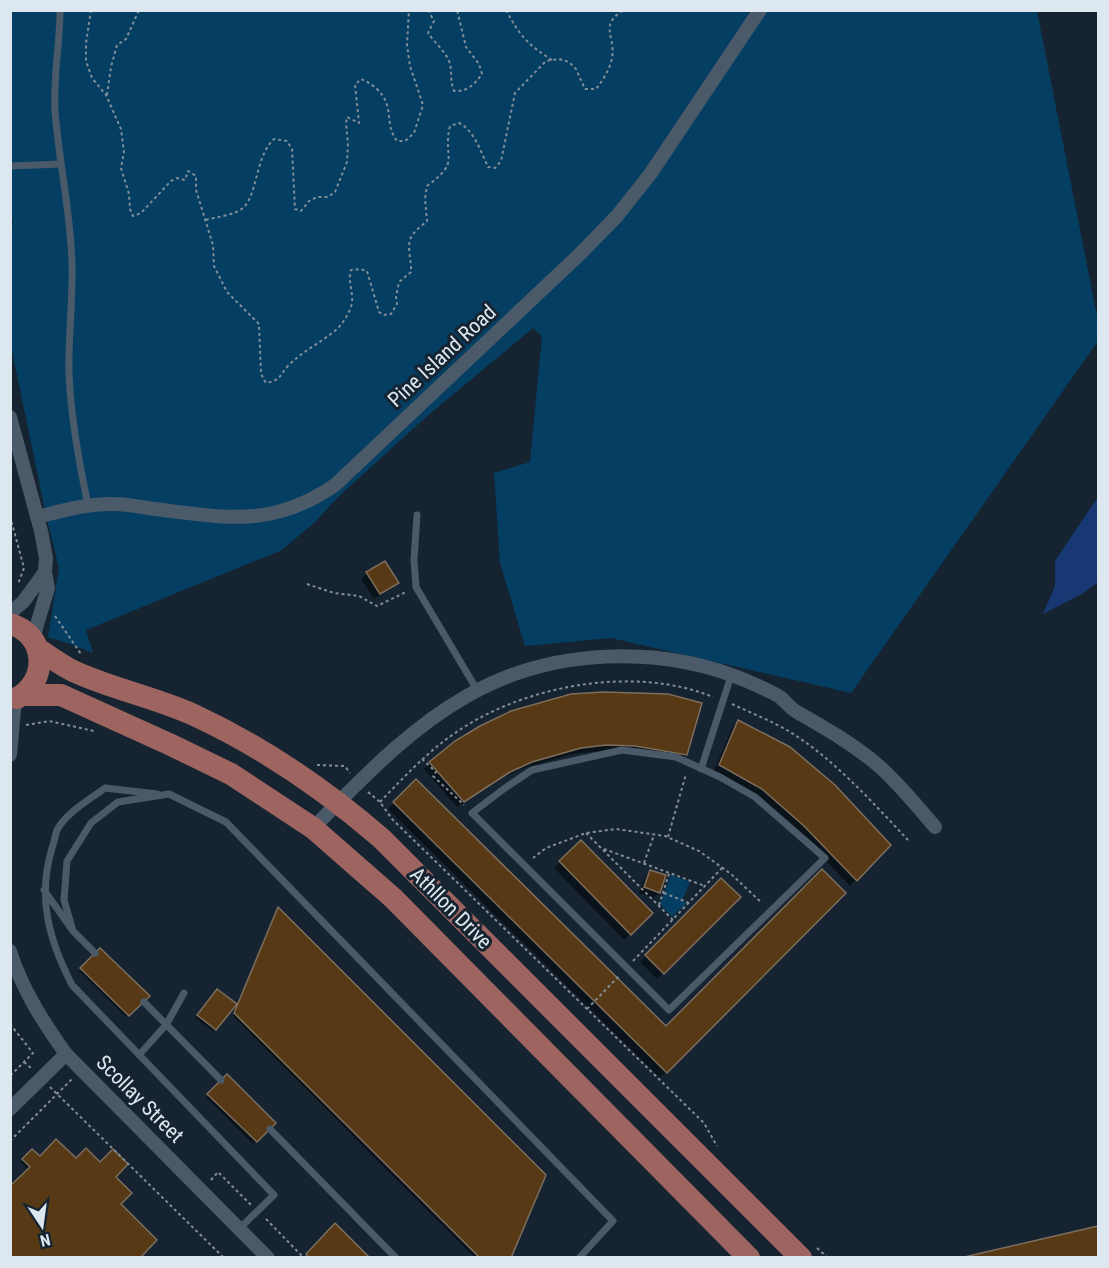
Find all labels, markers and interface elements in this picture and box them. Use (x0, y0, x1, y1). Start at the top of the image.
street label: Pine Island Road (383, 300, 501, 412)
street label: Athllon Drive (405, 862, 497, 954)
street label: Scollay Street (91, 1050, 189, 1148)
north arrow (12, 1196, 72, 1256)
text: N (38, 1230, 52, 1250)

